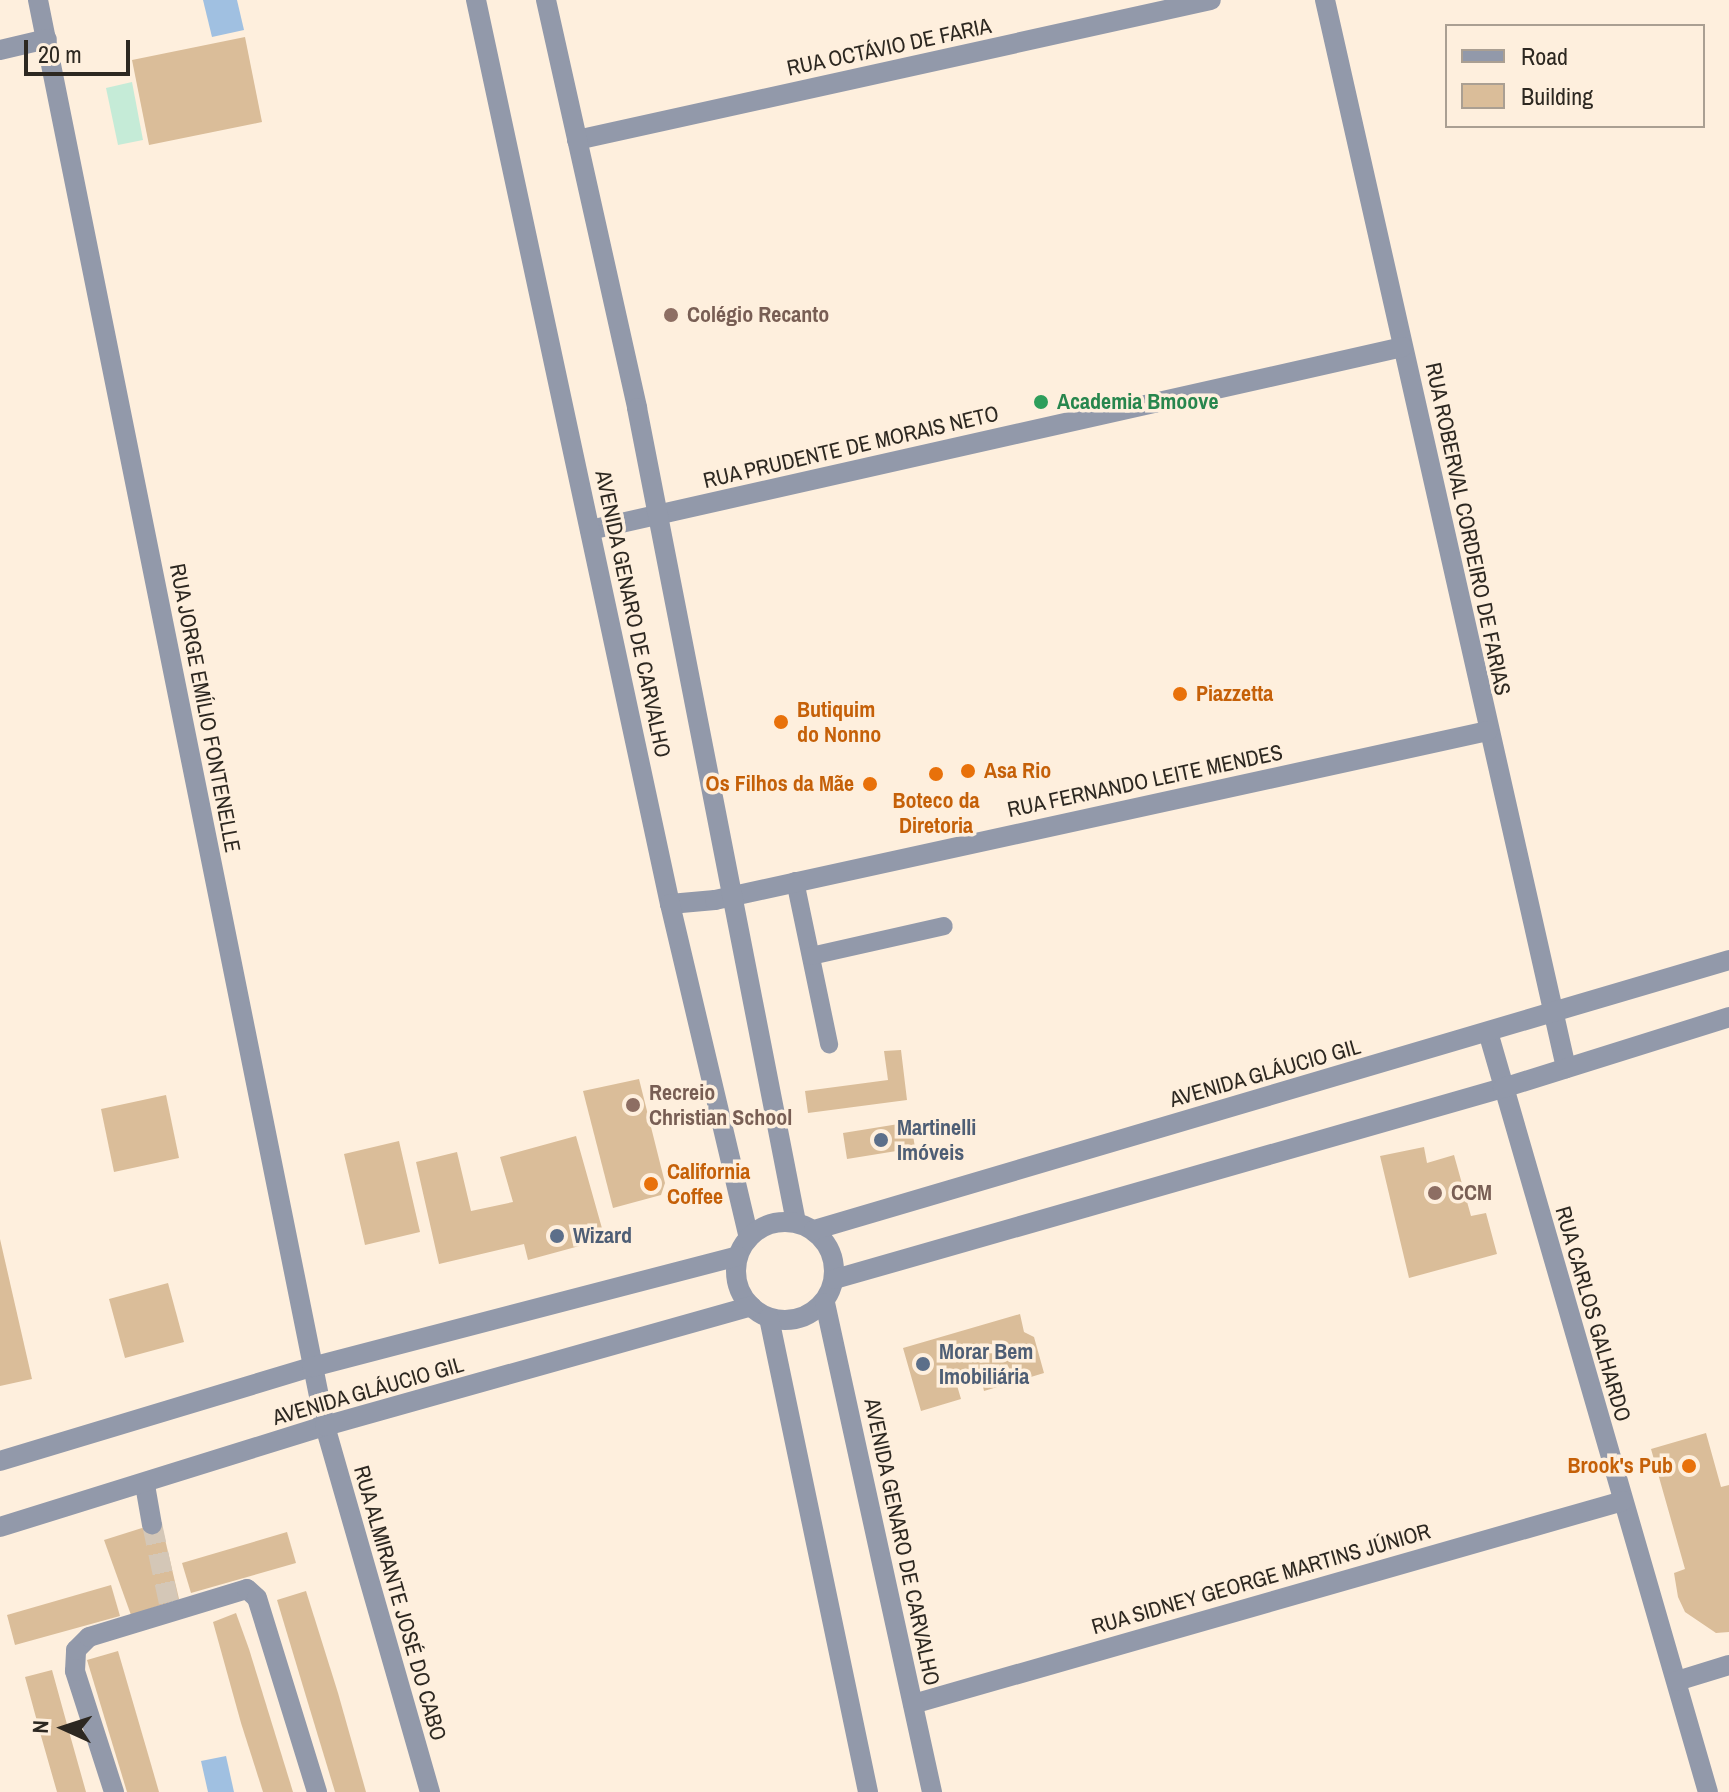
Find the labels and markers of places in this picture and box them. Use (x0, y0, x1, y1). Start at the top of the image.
place label: Colégio Recanto (687, 302, 829, 328)
marker: Colégio Recanto (662, 306, 680, 324)
place label: Academia Bmoove (1057, 389, 1218, 415)
marker: Academia Bmoove (1032, 393, 1050, 411)
place label: Piazzetta (1196, 681, 1273, 707)
marker: Piazzetta (1171, 685, 1189, 703)
place label: Butiquim do Nonno (797, 696, 881, 748)
marker: Butiquim do Nonno (772, 713, 790, 731)
place label: Asa Rio (984, 758, 1051, 784)
marker: Asa Rio (959, 762, 977, 780)
marker: Boteco da Diretoria (927, 765, 945, 783)
place label: Os Filhos da Mãe (706, 771, 854, 797)
marker: Os Filhos da Mãe (861, 775, 879, 793)
place label: Boteco da Diretoria (892, 787, 980, 838)
place label: Recreio Christian School (649, 1079, 792, 1130)
marker: Recreio Christian School (624, 1096, 642, 1114)
place label: Martinelli Imóveis (897, 1114, 976, 1166)
marker: Martinelli Imóveis (872, 1131, 890, 1149)
place label: California Coffee (667, 1158, 750, 1210)
marker: California Coffee (642, 1175, 660, 1193)
place label: CCM (1451, 1180, 1492, 1206)
marker: CCM (1426, 1184, 1444, 1202)
place label: Wizard (573, 1223, 632, 1249)
marker: Wizard (548, 1227, 566, 1245)
place label: Morar Bem Imobiliária (939, 1338, 1033, 1390)
marker: Morar Bem Imobiliária (914, 1355, 932, 1373)
place label: Brook's Pub (1567, 1453, 1673, 1479)
marker: Brook's Pub (1680, 1457, 1698, 1475)

